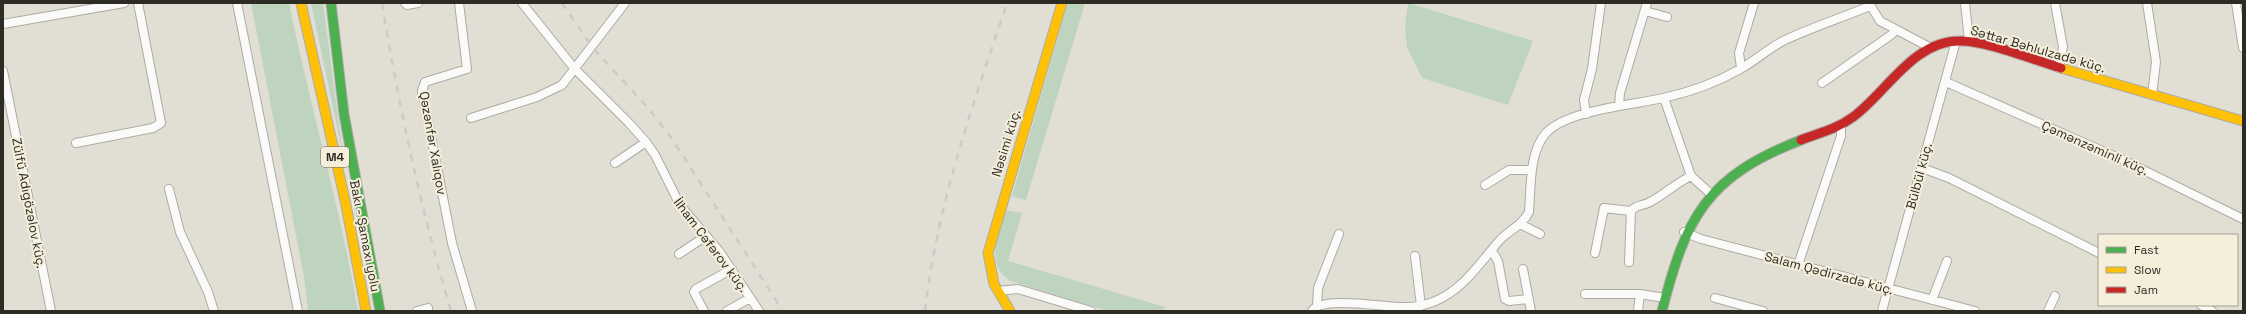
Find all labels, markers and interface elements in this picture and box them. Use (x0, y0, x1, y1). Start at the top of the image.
street label: Səttar Bəhlulzadə küç. (1969, 22, 2107, 76)
street label: Qəzənfər Xalıqov (416, 90, 450, 196)
street label: Nəsimi küç. (988, 107, 1024, 179)
street label: Çəmənzəminli küç. (2039, 117, 2151, 179)
street label: Zülfü Adıgözəlov küç. (8, 136, 50, 270)
street label: Bülbül küç. (1902, 141, 1936, 211)
road number: M4 (321, 147, 349, 167)
street label: Bakı - Şamaxı yolu (346, 179, 384, 293)
street label: İlham Cəfərov küç. (670, 194, 752, 296)
legend (2098, 234, 2238, 306)
text: Fast (2134, 242, 2159, 258)
street label: Salam Qədirzadə küç. (1763, 248, 1895, 298)
text: Slow (2134, 262, 2161, 278)
text: Jam (2134, 282, 2158, 298)

